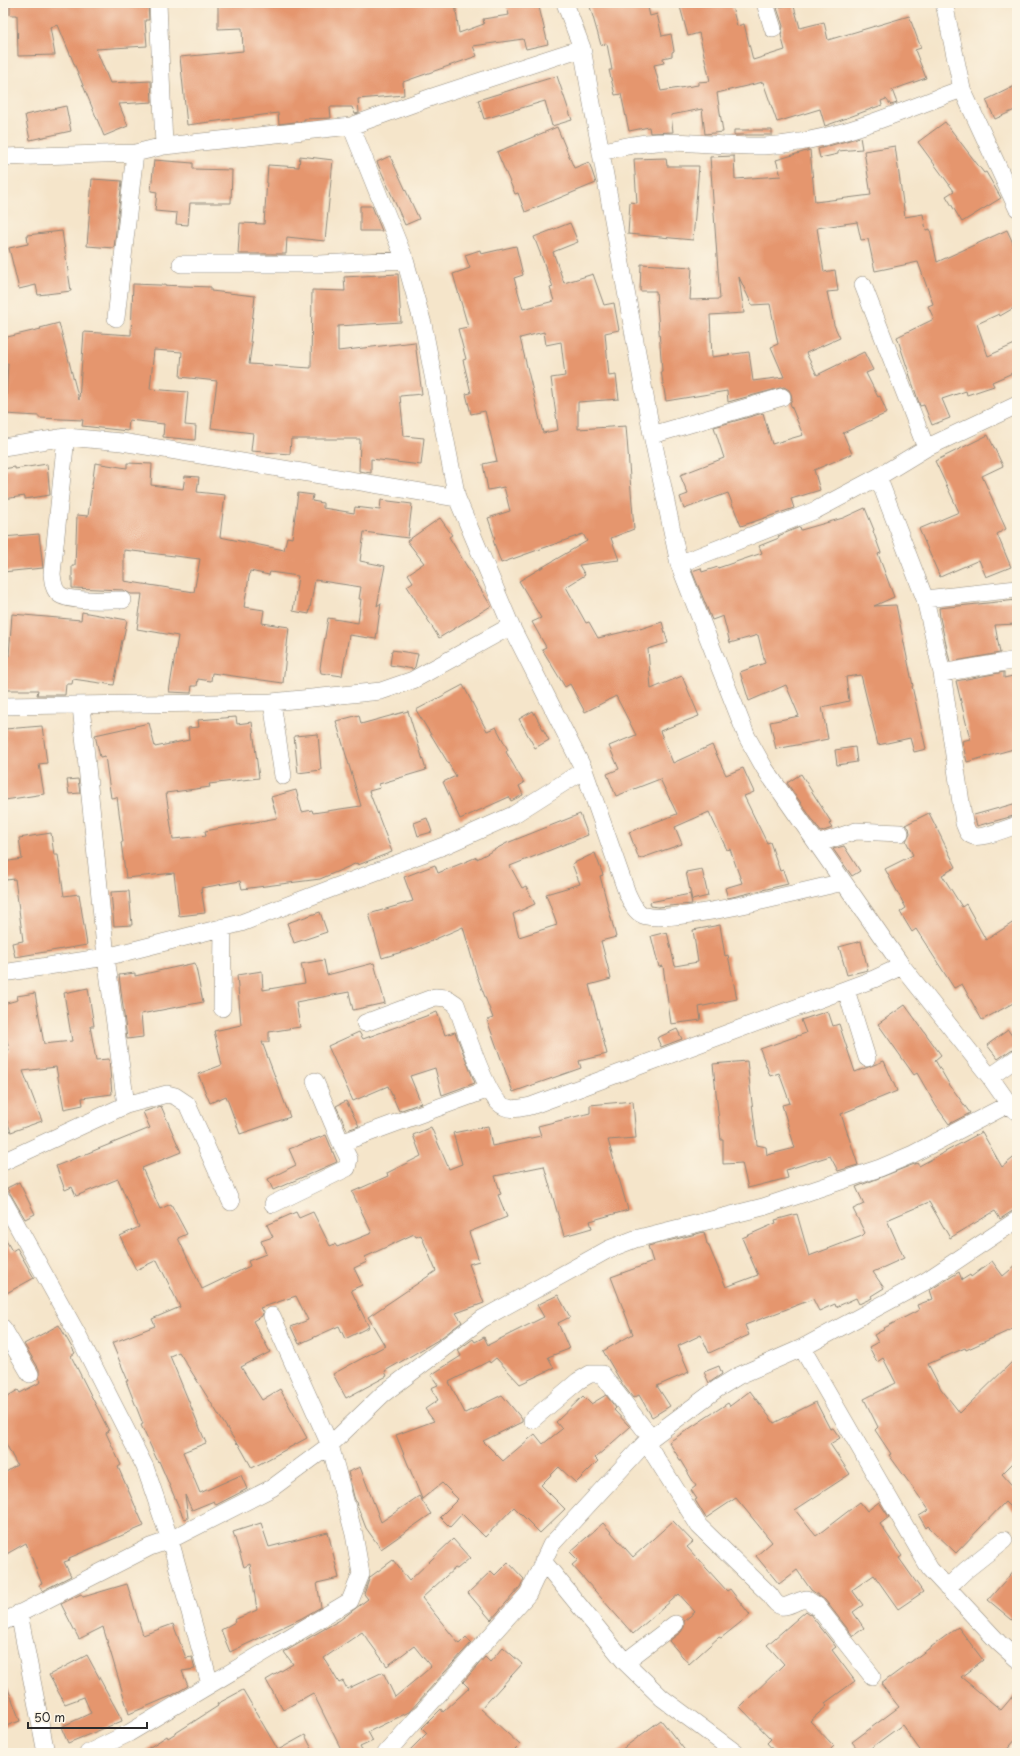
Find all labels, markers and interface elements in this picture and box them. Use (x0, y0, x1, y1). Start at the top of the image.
scale bar (28, 1704, 147, 1730)
text: 50 m (34, 1708, 65, 1726)

